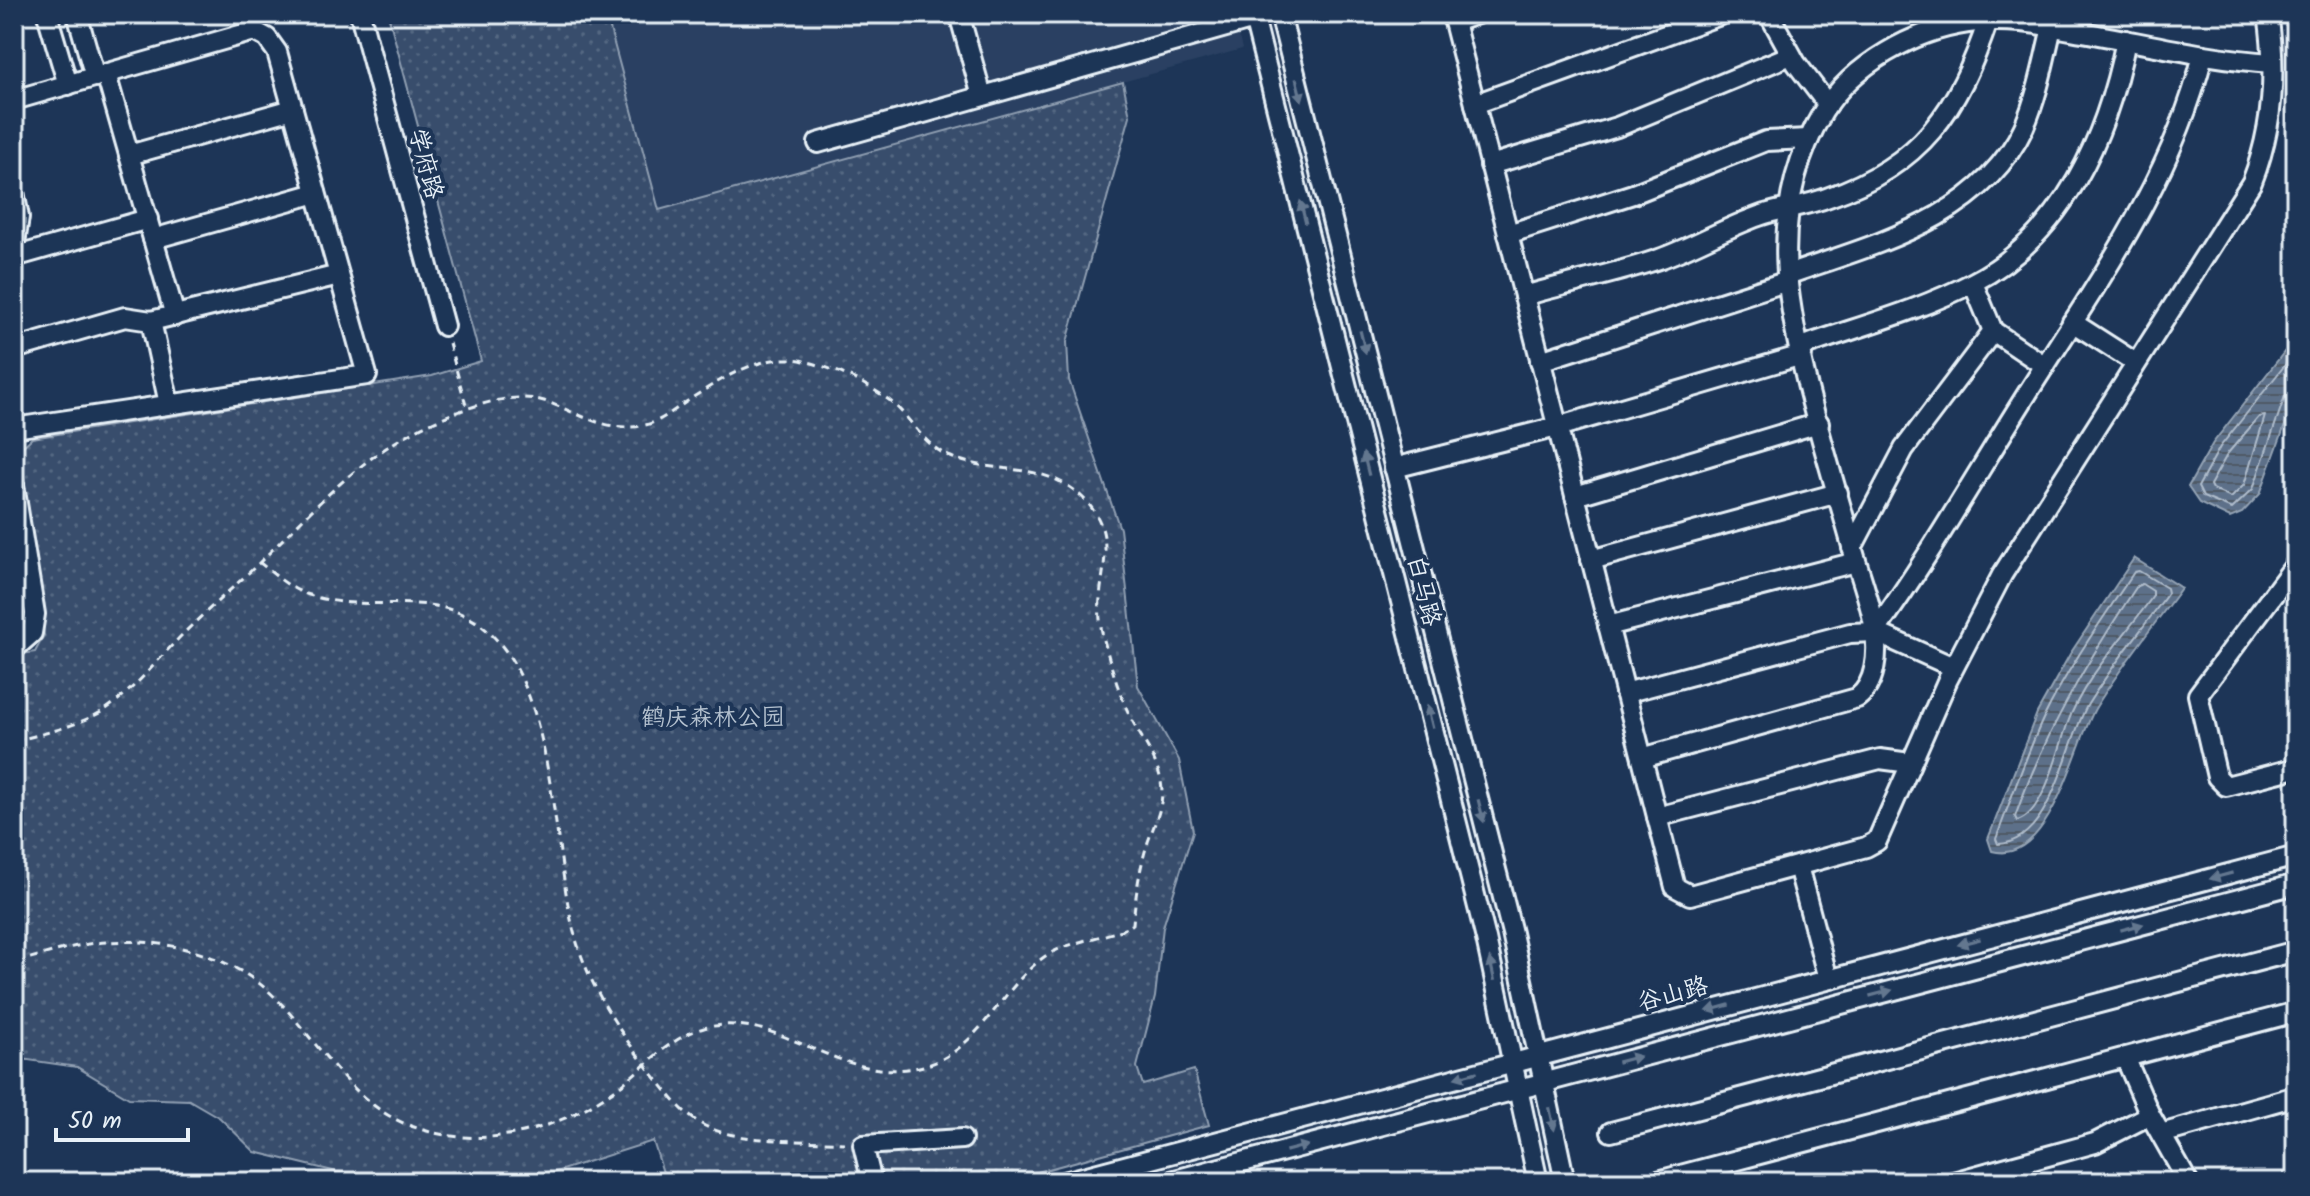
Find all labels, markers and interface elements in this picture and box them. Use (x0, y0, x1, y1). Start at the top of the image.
one-way arrow (1294, 77, 1306, 102)
street label: 学府路 (397, 124, 453, 204)
one-way arrow (1296, 200, 1308, 225)
one-way arrow (1357, 329, 1369, 354)
one-way arrow (1360, 452, 1372, 477)
street label: 白马路 (1395, 551, 1451, 631)
park label: 鹤庆森林公园 (641, 699, 785, 738)
one-way arrow (1423, 704, 1435, 729)
one-way arrow (1475, 799, 1487, 824)
one-way arrow (2208, 871, 2233, 883)
one-way arrow (2120, 921, 2145, 933)
one-way arrow (1957, 937, 1982, 949)
one-way arrow (1485, 956, 1498, 981)
street label: 谷山路 (1633, 967, 1713, 1023)
one-way arrow (1869, 986, 1893, 999)
one-way arrow (1705, 1003, 1730, 1015)
one-way arrow (1617, 1053, 1642, 1065)
one-way arrow (1454, 1069, 1478, 1082)
scale bar (56, 1092, 188, 1142)
text: 50 m (68, 1102, 122, 1141)
one-way arrow (1546, 1107, 1559, 1132)
one-way arrow (1284, 1141, 1309, 1153)

